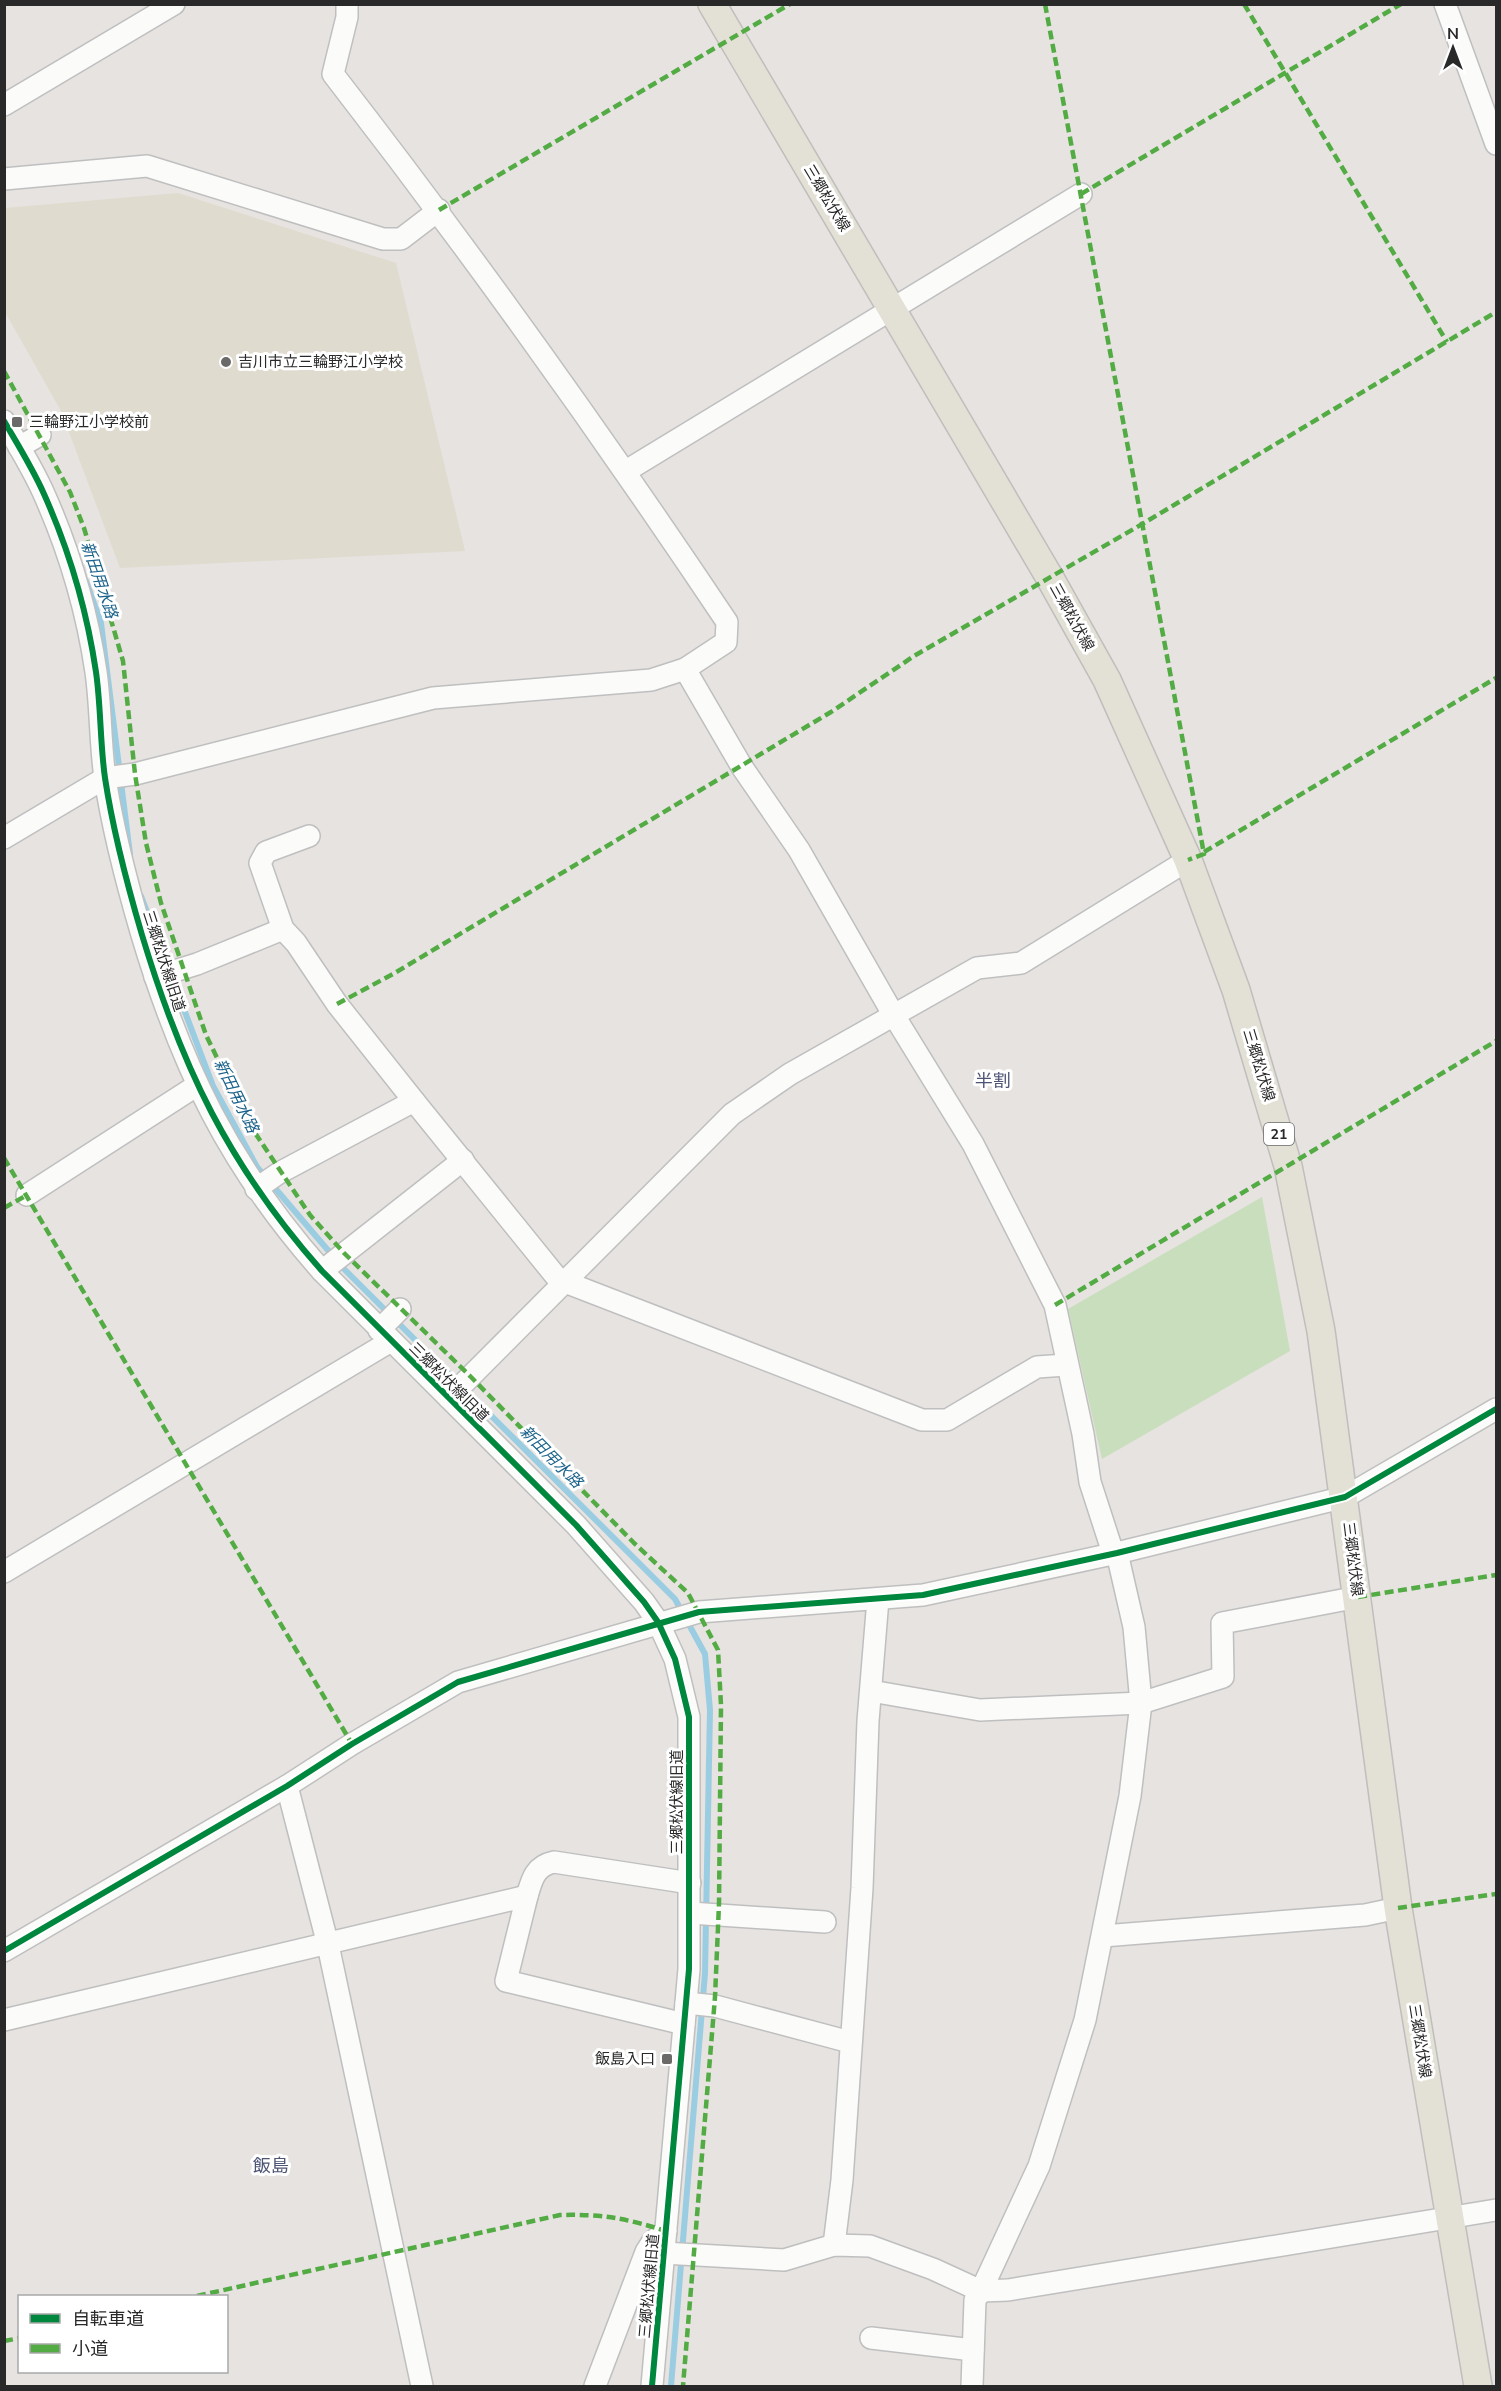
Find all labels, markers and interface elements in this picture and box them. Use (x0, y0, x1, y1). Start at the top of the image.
north arrow (1423, 18, 1483, 78)
text: N (1447, 23, 1459, 45)
street label: 三郷松伏線 (799, 161, 855, 235)
place label: 吉川市立三輪野江小学校 (238, 352, 403, 372)
marker: 吉川市立三輪野江小学校 (219, 355, 233, 369)
place label: 三輪野江小学校前 (29, 412, 149, 432)
marker: 三輪野江小学校前 (10, 415, 24, 429)
water label: 新田用水路 (76, 539, 123, 623)
street label: 三郷松伏線 (1045, 579, 1099, 655)
street label: 三郷松伏線旧道 (138, 908, 190, 1014)
street label: 三郷松伏線 (1238, 1026, 1280, 1104)
water label: 新田用水路 (209, 1055, 264, 1139)
district label: 半割 (975, 1069, 1011, 1093)
road number: 21 (1264, 1123, 1294, 1145)
street label: 三郷松伏線旧道 (405, 1338, 493, 1426)
water label: 新田用水路 (515, 1421, 588, 1494)
street label: 三郷松伏線 (1339, 1521, 1367, 1597)
street label: 三郷松伏線旧道 (667, 1749, 687, 1855)
street label: 三郷松伏線 (1404, 2002, 1436, 2080)
place label: 飯島入口 (595, 2049, 655, 2069)
marker: 飯島入口 (660, 2052, 674, 2066)
district label: 飯島 (253, 2154, 289, 2178)
street label: 三郷松伏線旧道 (634, 2233, 664, 2339)
legend (18, 2295, 228, 2373)
text: 自転車道 (72, 2307, 144, 2331)
text: 小道 (72, 2337, 108, 2361)

